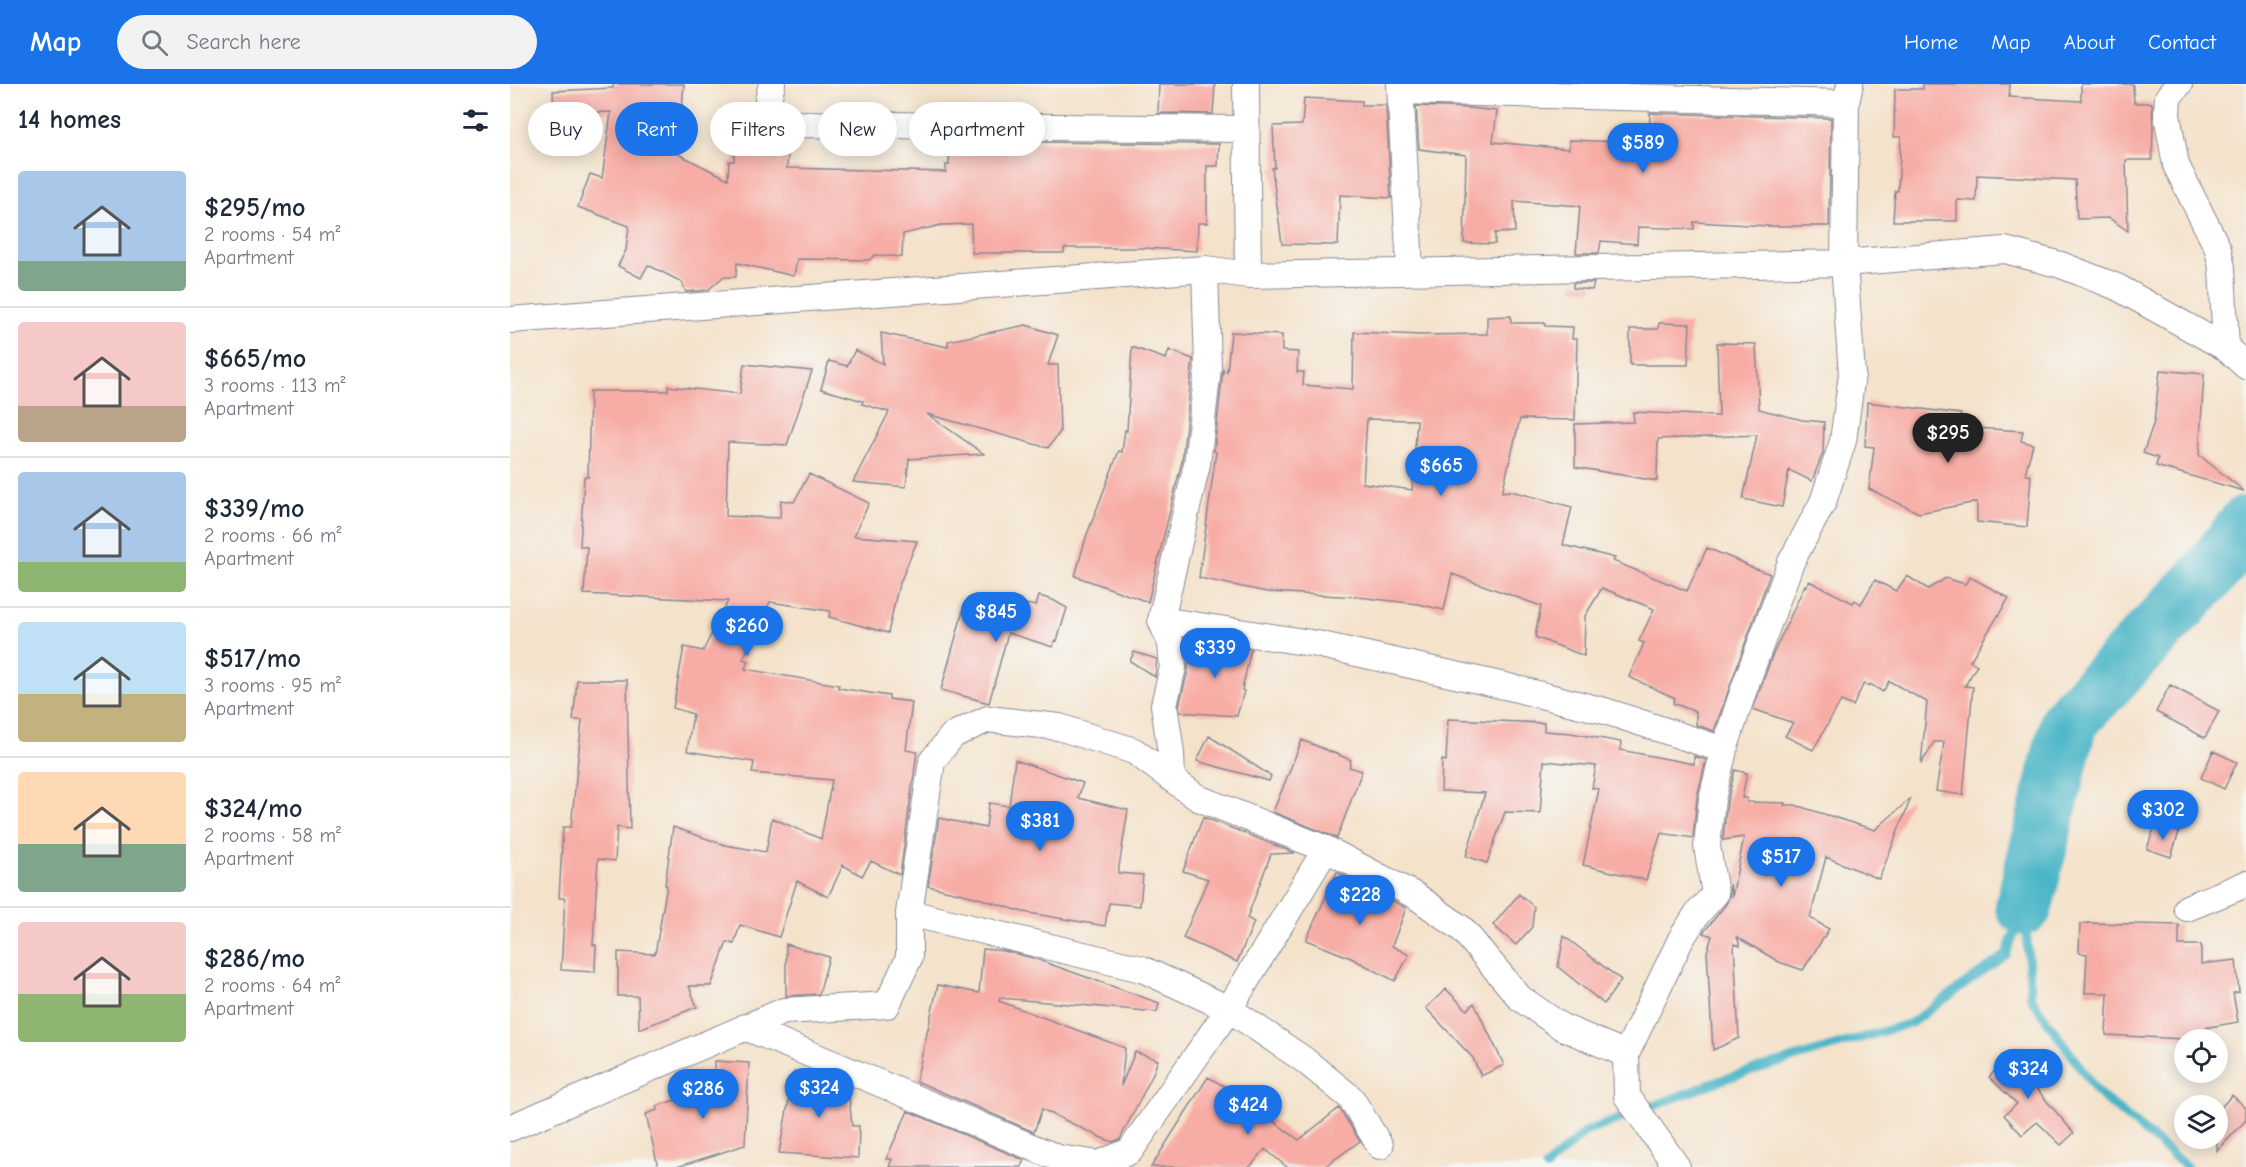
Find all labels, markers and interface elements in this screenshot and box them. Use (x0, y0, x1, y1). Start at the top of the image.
search box (117, 15, 537, 69)
text: Map (30, 26, 81, 58)
icon: search (138, 26, 171, 59)
text: Search here (186, 29, 301, 55)
text: Home (1904, 30, 1958, 54)
text: Map (1991, 30, 2031, 54)
text: About (2064, 30, 2115, 54)
text: Contact (2148, 30, 2216, 54)
chip: Buy (528, 102, 603, 156)
chip: Rent (615, 102, 698, 156)
chip: Filters (710, 102, 806, 156)
chip: New (818, 102, 897, 156)
chip: Apartment (909, 102, 1045, 156)
icon: filters (459, 104, 492, 137)
text: 14 homes (18, 105, 121, 135)
pin: $589 (1607, 123, 1679, 174)
text: $589 (1621, 131, 1665, 154)
text: $295/mo (204, 193, 306, 223)
icon: home (66, 195, 138, 267)
text: 2 rooms · 54 m² (204, 223, 340, 246)
text: Apartment (204, 246, 294, 269)
text: $665/mo (204, 344, 306, 374)
icon: home (66, 346, 138, 418)
text: 3 rooms · 113 m² (204, 374, 345, 397)
text: Apartment (204, 397, 294, 420)
pin: $295 (1912, 413, 1984, 464)
text: $295 (1926, 421, 1970, 444)
pin: $665 (1405, 446, 1477, 497)
text: $665 (1419, 454, 1463, 477)
text: $339/mo (204, 494, 304, 524)
icon: home (66, 496, 138, 568)
text: 2 rooms · 66 m² (204, 524, 342, 547)
text: Apartment (204, 547, 294, 570)
pin: $845 (960, 592, 1032, 643)
text: $845 (975, 600, 1017, 623)
pin: $260 (711, 606, 783, 657)
text: $260 (725, 614, 769, 637)
pin: $339 (1179, 628, 1251, 679)
text: $339 (1194, 636, 1236, 659)
text: $517/mo (204, 644, 301, 674)
icon: home (66, 646, 138, 718)
text: 3 rooms · 95 m² (204, 674, 341, 697)
text: Apartment (204, 697, 294, 720)
pin: $302 (2127, 790, 2199, 841)
text: $324/mo (204, 794, 302, 824)
icon: home (66, 796, 138, 868)
text: $302 (2141, 798, 2185, 821)
pin: $381 (1004, 801, 1076, 852)
text: $381 (1020, 809, 1060, 832)
text: 2 rooms · 58 m² (204, 824, 341, 847)
pin: $517 (1745, 837, 1817, 888)
text: $517 (1761, 845, 1801, 868)
text: Apartment (204, 847, 294, 870)
pin: $228 (1324, 875, 1396, 926)
text: $228 (1339, 883, 1381, 906)
text: $286/mo (204, 944, 305, 974)
icon: home (66, 946, 138, 1018)
text: 2 rooms · 64 m² (204, 974, 340, 997)
text: Apartment (204, 997, 294, 1020)
map controls (2174, 1029, 2228, 1149)
button: locate (2174, 1029, 2228, 1083)
pin: $324 (1992, 1049, 2064, 1100)
text: $324 (2008, 1057, 2048, 1080)
pin: $324 (783, 1068, 855, 1119)
pin: $286 (667, 1069, 739, 1120)
text: $324 (799, 1076, 839, 1099)
text: $286 (682, 1077, 724, 1100)
pin: $424 (1212, 1085, 1284, 1136)
text: $424 (1228, 1093, 1268, 1116)
button: layers (2174, 1095, 2228, 1149)

